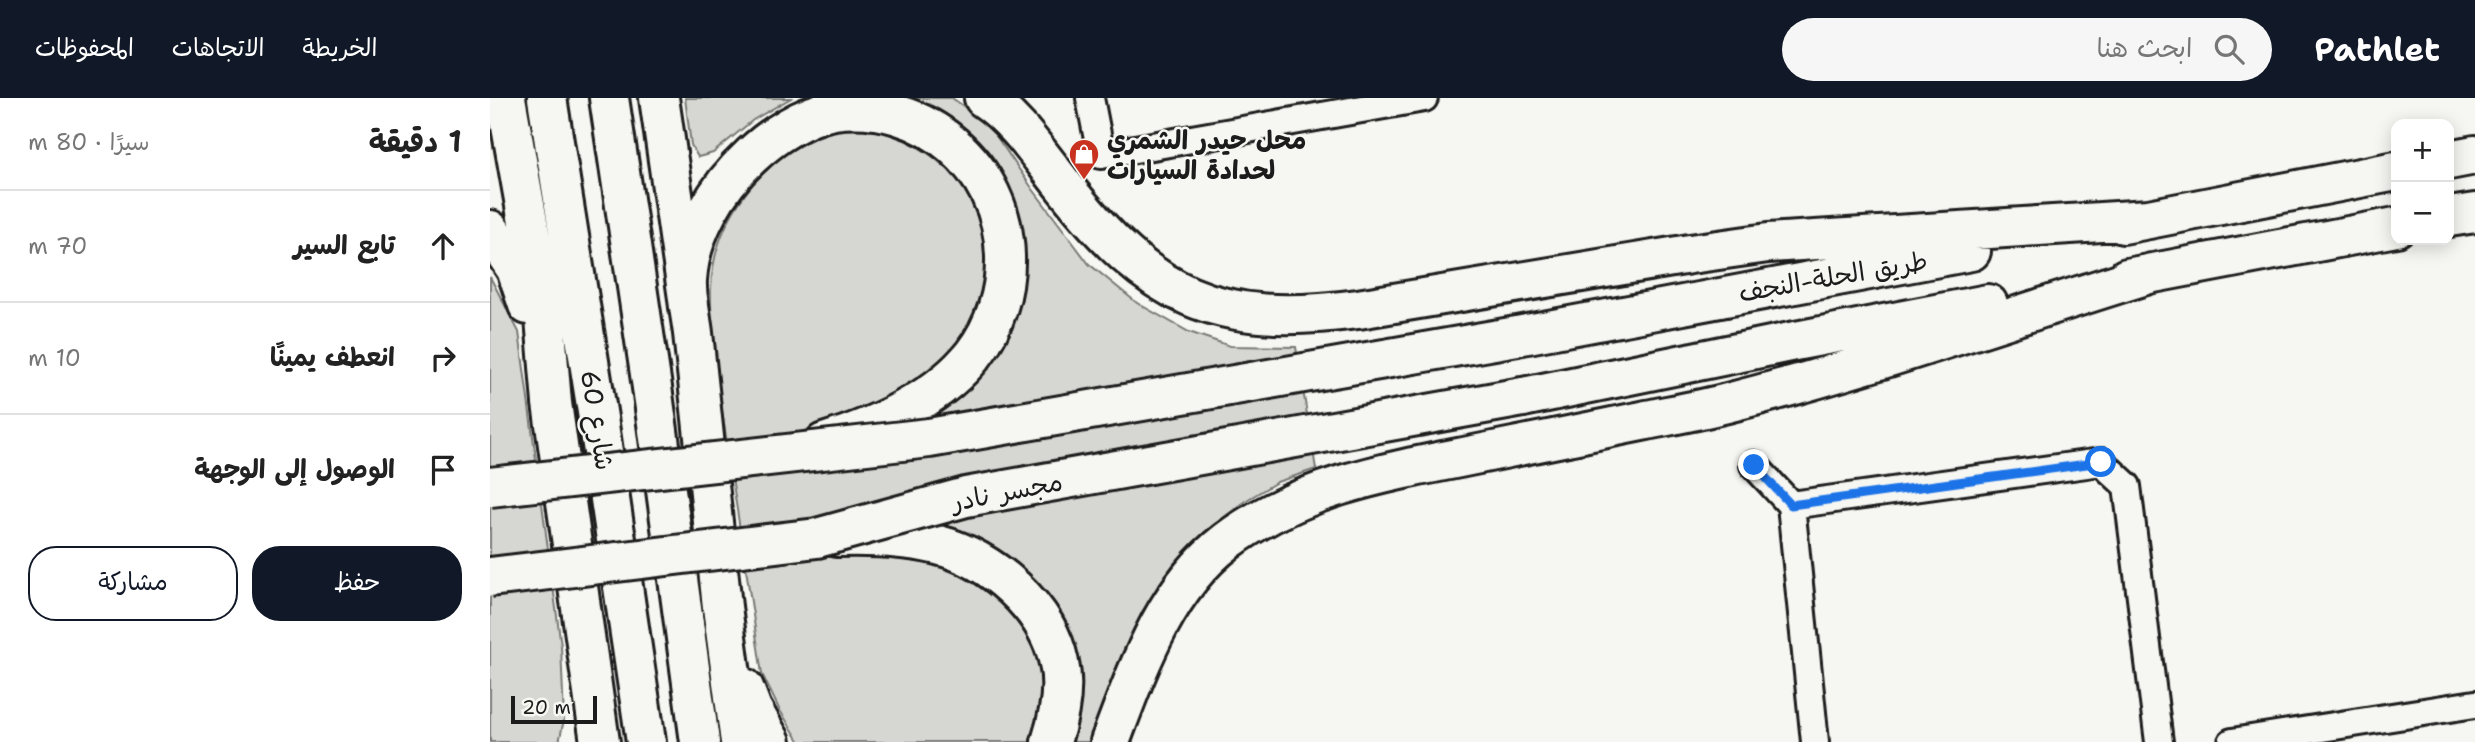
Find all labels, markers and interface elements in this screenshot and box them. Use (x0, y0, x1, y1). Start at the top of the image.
search box (1782, 18, 2272, 81)
text: Pathlet (2314, 27, 2440, 72)
text: ابحث هنا (2097, 30, 2192, 65)
icon: search (2210, 30, 2248, 68)
text: المحفوظات (35, 32, 134, 64)
text: الاتجاهات (172, 32, 265, 64)
text: الخريطة (303, 32, 377, 64)
map controls (2391, 119, 2454, 245)
button: + (2391, 119, 2454, 182)
text: 1 دقيقة (369, 121, 462, 162)
place label: محل حيدر الشمري لحدادة السيارات (1107, 122, 1306, 187)
text: سيرًا · 80 m (28, 127, 150, 157)
shop icon: محل حيدر الشمري لحدادة السيارات (1067, 137, 1101, 181)
button: − (2391, 182, 2454, 245)
text: تابع السير (293, 227, 395, 262)
icon: ahead (424, 227, 462, 265)
text: 70 m (28, 231, 87, 261)
street label: طريق الحلة-النجف (1736, 242, 1930, 310)
text: انعطف يمينًا (270, 339, 395, 374)
icon: right (424, 339, 462, 377)
text: 10 m (28, 343, 81, 373)
street label: شارع 60 (572, 367, 623, 473)
route start (2085, 446, 2116, 477)
route end (1738, 449, 1769, 480)
text: الوصول إلى الوجهة (194, 451, 395, 486)
icon: arrive (424, 451, 462, 489)
street label: مجسر نادر (947, 463, 1066, 519)
button: مشاركة (28, 546, 238, 621)
button: حفظ (252, 546, 462, 621)
scale bar (511, 693, 597, 725)
text: 20 m (522, 695, 571, 720)

